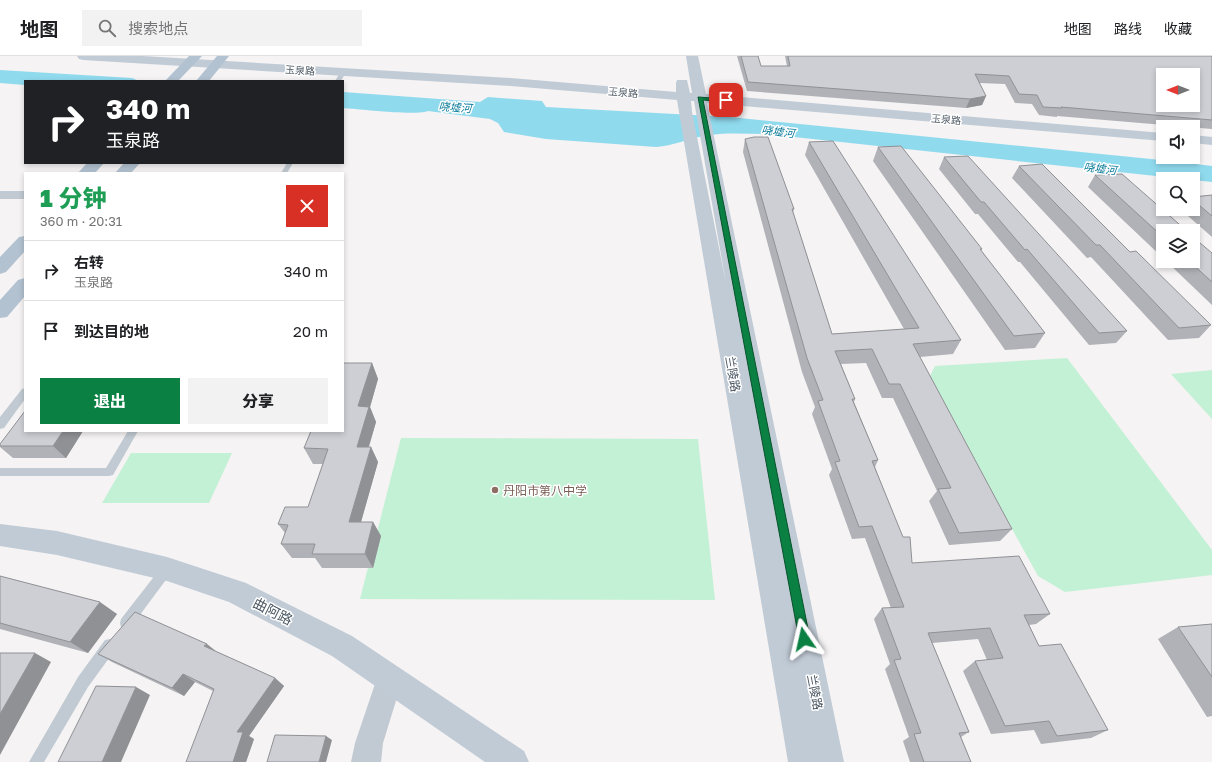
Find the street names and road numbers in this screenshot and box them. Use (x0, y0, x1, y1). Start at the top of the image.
street label: 玉泉路 (285, 63, 315, 77)
street label: 玉泉路 (608, 85, 638, 99)
street label: 玉泉路 (931, 112, 961, 126)
street label: 兰陵路 (722, 355, 744, 393)
street label: 曲阿路 (250, 594, 296, 628)
street label: 兰陵路 (804, 673, 826, 711)

